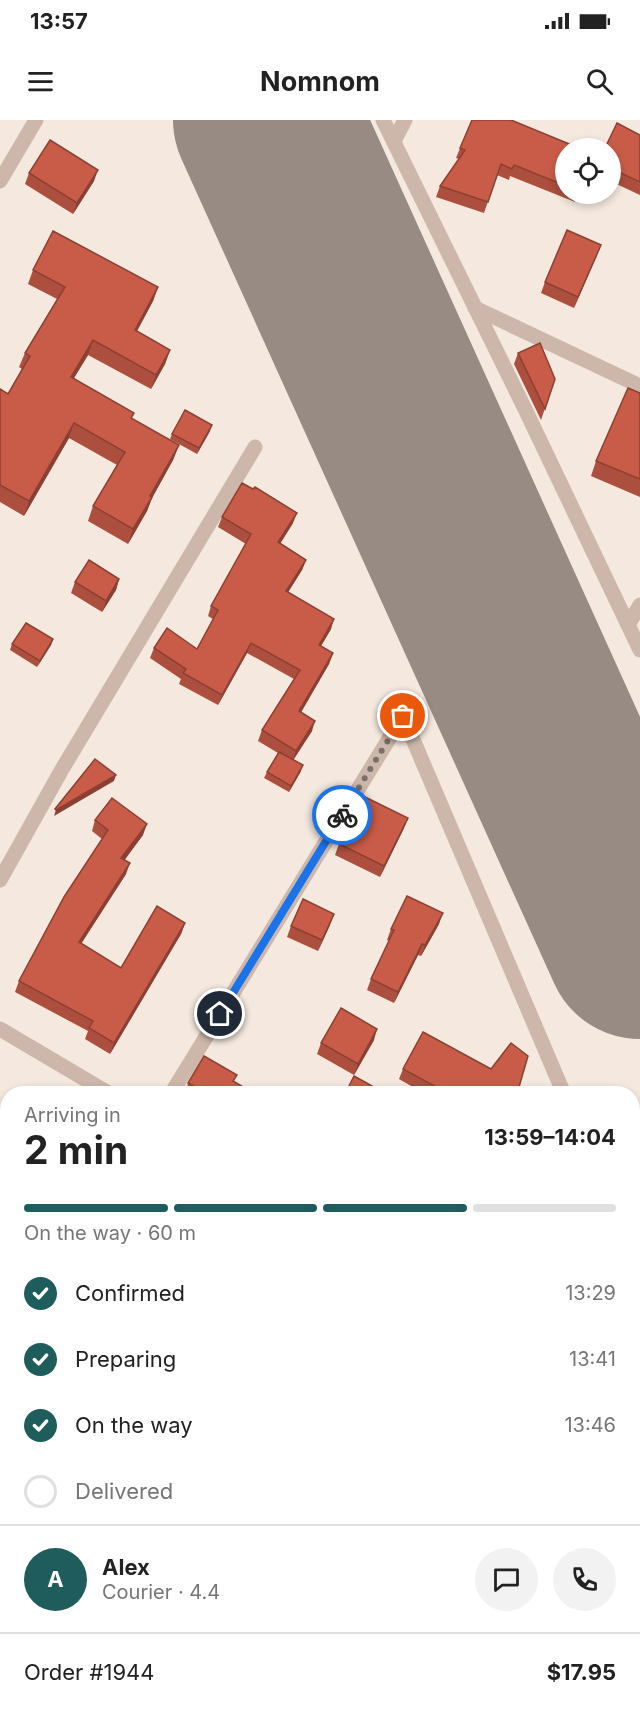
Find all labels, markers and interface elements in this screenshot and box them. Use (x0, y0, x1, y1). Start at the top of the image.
text: 13:57 (30, 8, 88, 34)
icon: menu (24, 65, 57, 98)
text: Nomnom (260, 65, 380, 98)
icon: search (583, 65, 616, 98)
map controls (555, 138, 621, 204)
button: locate (555, 138, 621, 204)
pin (377, 690, 428, 741)
icon: bag (386, 699, 419, 732)
courier (312, 785, 372, 845)
icon: bike (326, 799, 359, 832)
pin (194, 988, 245, 1039)
icon: home (203, 997, 236, 1030)
text: Arriving in (24, 1103, 121, 1127)
text: 13:59–14:04 (484, 1124, 616, 1150)
text: 2 min (24, 1126, 128, 1173)
text: On the way · 60 m (24, 1221, 196, 1245)
icon: check (24, 1277, 57, 1310)
text: Confirmed (75, 1280, 185, 1306)
text: 13:29 (565, 1281, 616, 1305)
icon: check (24, 1343, 57, 1376)
text: Preparing (75, 1346, 176, 1372)
text: 13:41 (569, 1347, 616, 1371)
icon: check (24, 1409, 57, 1442)
text: On the way (75, 1412, 193, 1438)
text: 13:46 (564, 1413, 616, 1437)
text: Delivered (75, 1478, 173, 1504)
button: chat (475, 1548, 538, 1611)
button: phone (553, 1548, 616, 1611)
text: Alex (102, 1554, 150, 1580)
text: A (47, 1566, 64, 1592)
text: Courier · 4.4 (102, 1580, 220, 1604)
text: Order #1944 (24, 1659, 154, 1685)
text: $17.95 (547, 1659, 616, 1685)

